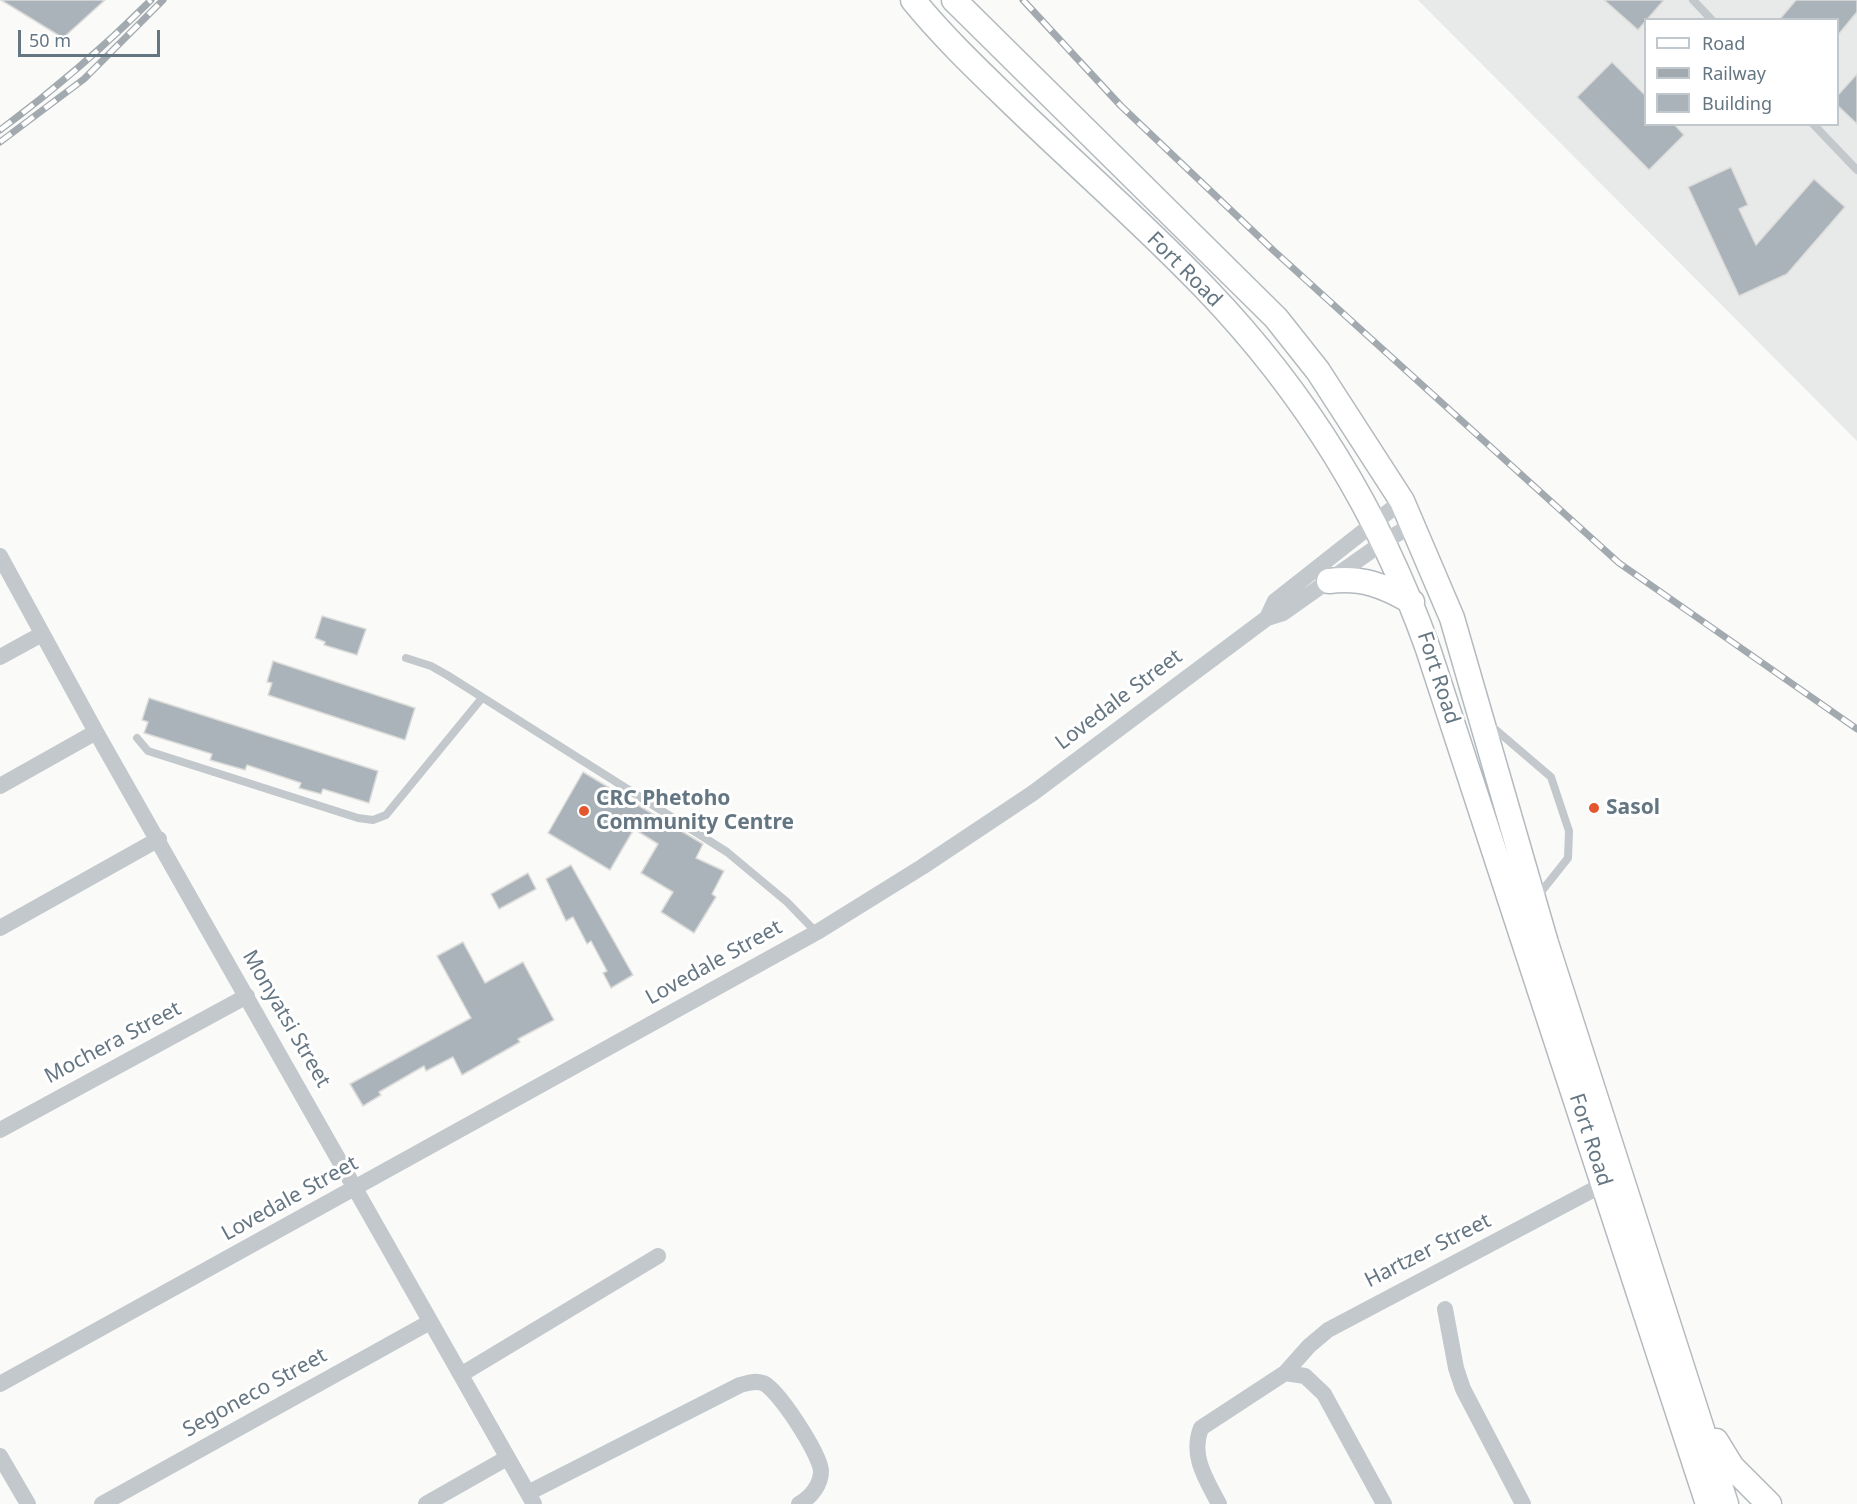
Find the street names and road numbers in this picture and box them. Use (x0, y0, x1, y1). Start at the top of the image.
street label: Fort Road (1141, 227, 1227, 313)
street label: Fort Road (1411, 629, 1465, 727)
street label: Lovedale Street (1051, 644, 1187, 756)
street label: Lovedale Street (641, 915, 787, 1011)
street label: Monyatsi Street (236, 946, 336, 1092)
street label: Mochera Street (41, 996, 185, 1090)
street label: Fort Road (1563, 1091, 1617, 1189)
street label: Lovedale Street (217, 1151, 363, 1247)
street label: Hartzer Street (1361, 1208, 1495, 1294)
street label: Segoneco Street (179, 1343, 331, 1443)

